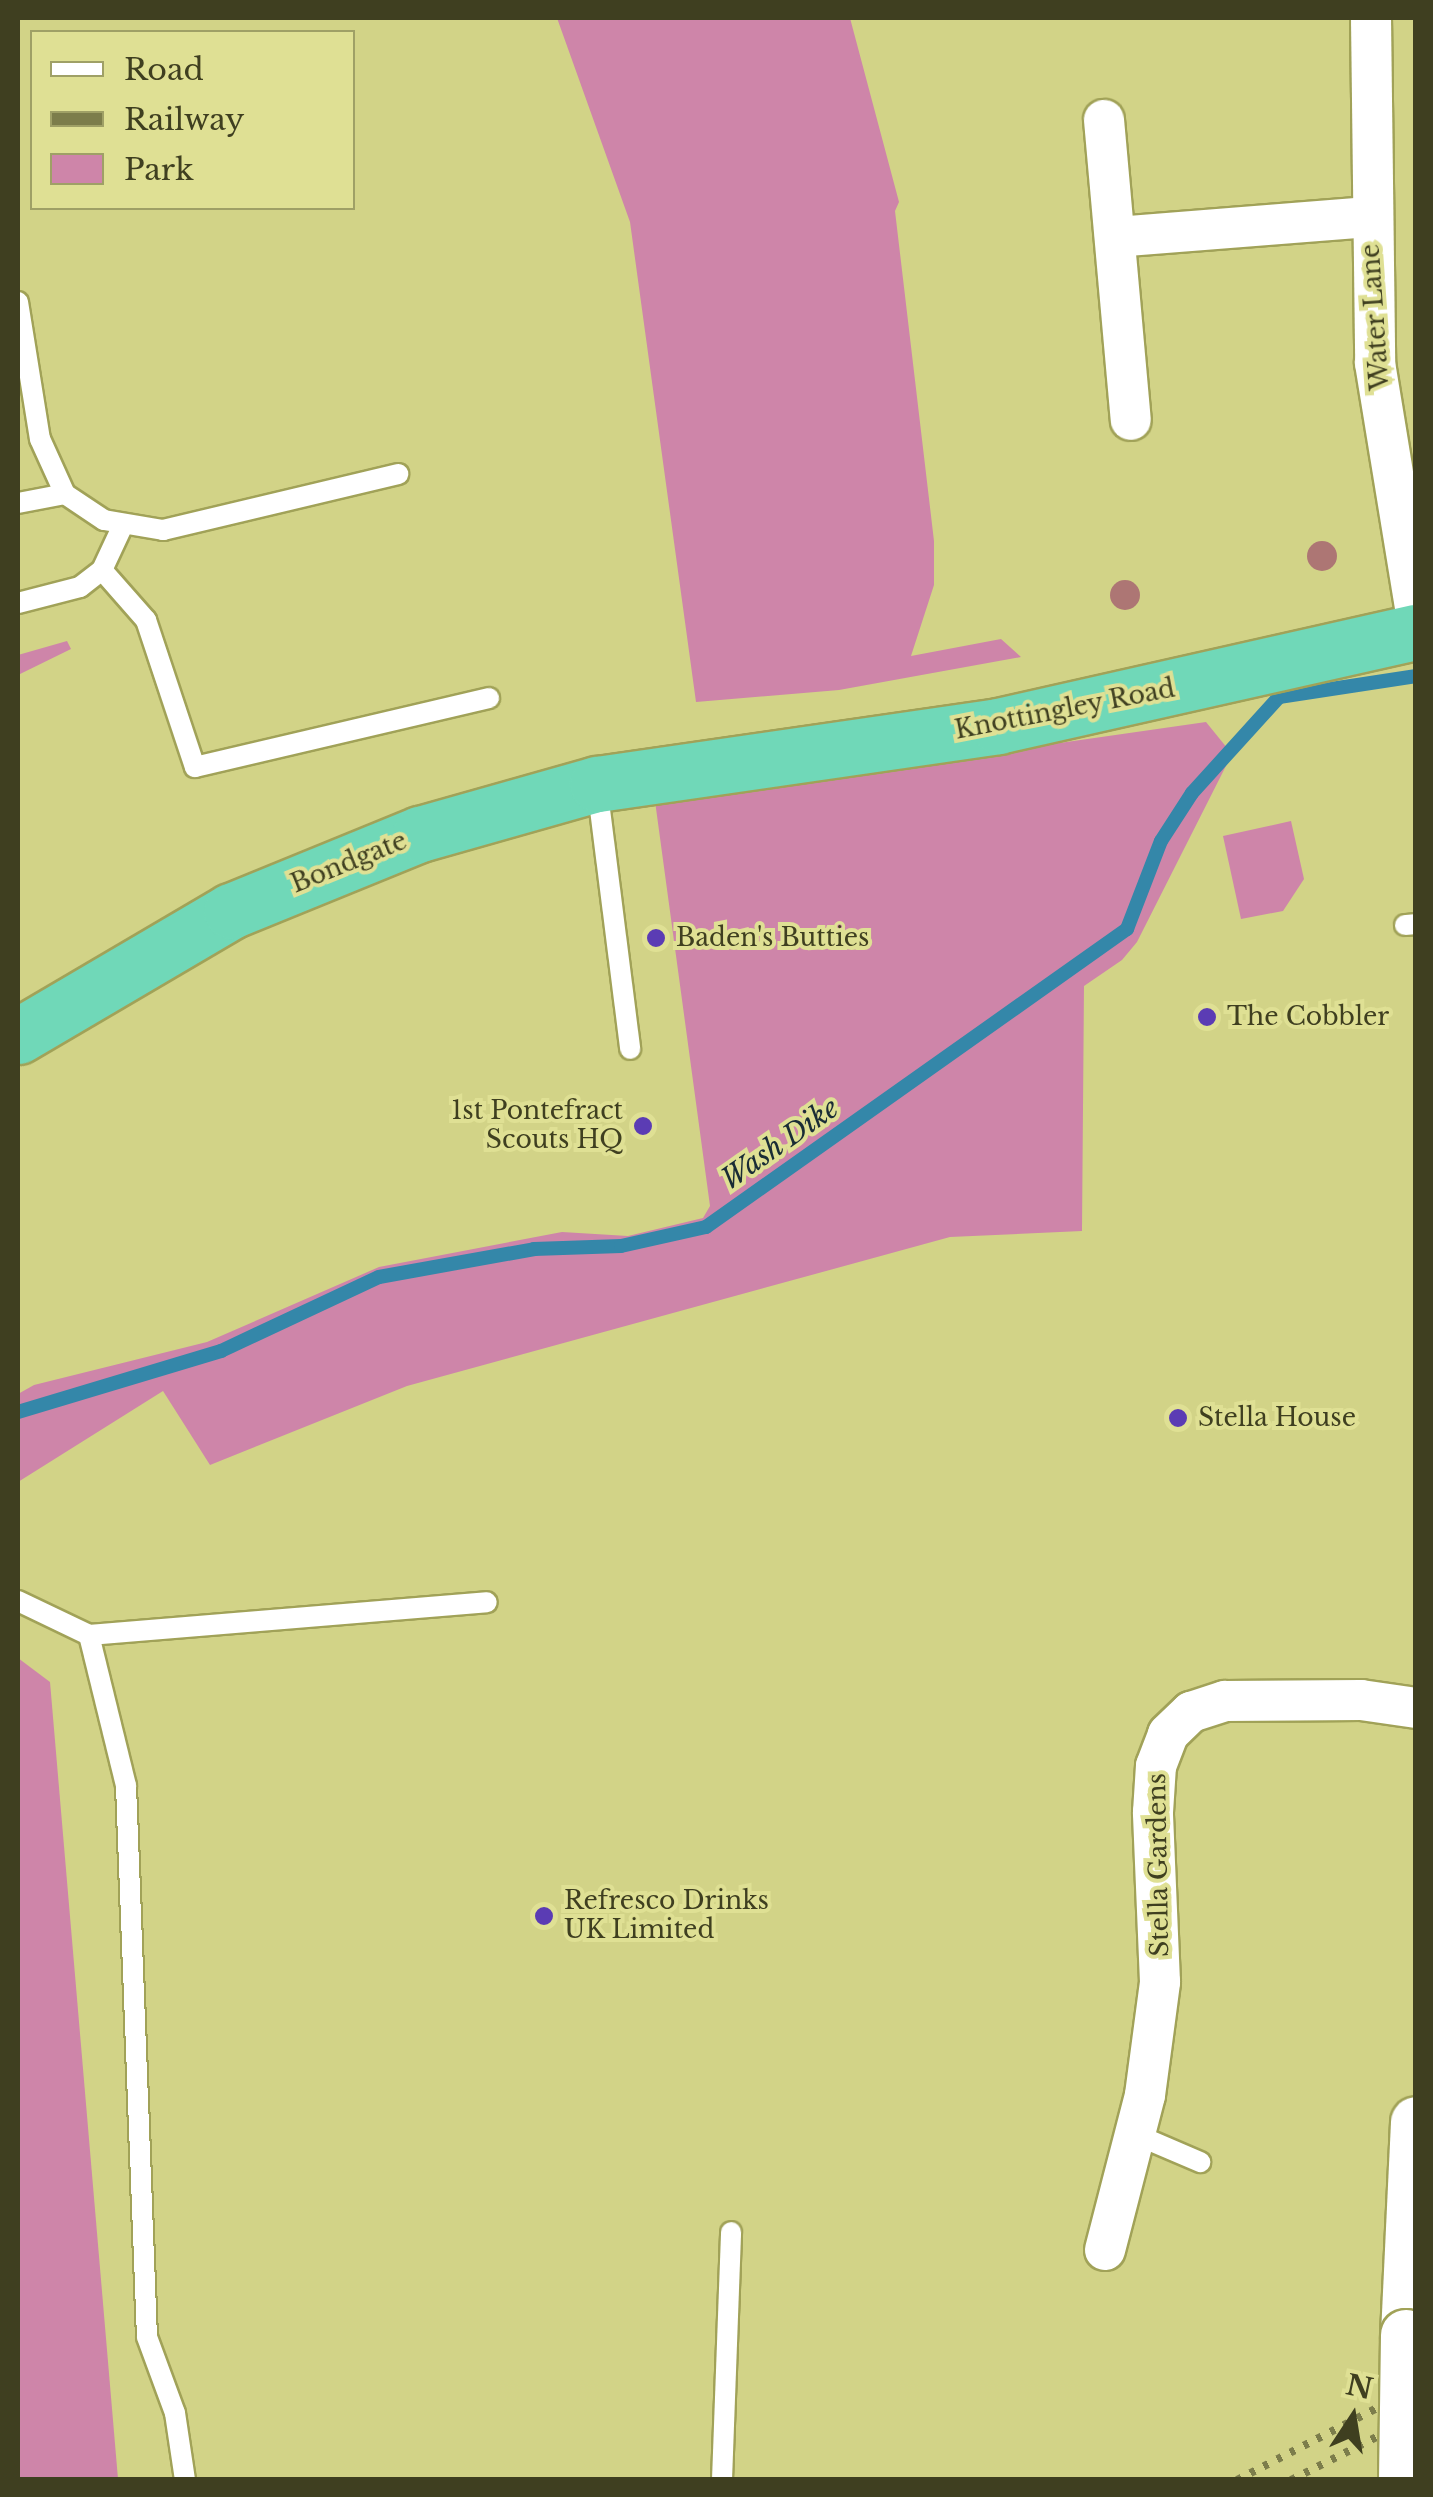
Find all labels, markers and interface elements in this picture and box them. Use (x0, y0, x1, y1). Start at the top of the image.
legend (30, 30, 355, 210)
text: Road (124, 51, 204, 88)
text: Railway (124, 101, 244, 138)
text: Park (124, 151, 194, 188)
street label: Water Lane (1356, 242, 1396, 392)
street label: Knottingley Road (952, 674, 1178, 746)
street label: Bondgate (287, 826, 411, 900)
place label: Baden's Butties (676, 923, 869, 953)
marker: Baden's Butties (645, 927, 667, 949)
place label: The Cobbler (1227, 1002, 1389, 1032)
marker: The Cobbler (1196, 1006, 1218, 1028)
water label: Wash Dike (714, 1091, 846, 1197)
place label: 1st Pontefract Scouts HQ (451, 1097, 623, 1156)
marker: 1st Pontefract Scouts HQ (632, 1115, 654, 1137)
place label: Stella House (1198, 1403, 1356, 1433)
marker: Stella House (1167, 1407, 1189, 1429)
street label: Stella Gardens (1142, 1773, 1176, 1957)
place label: Refresco Drinks UK Limited (564, 1887, 769, 1946)
marker: Refresco Drinks UK Limited (533, 1905, 555, 1927)
north arrow (1303, 2367, 1403, 2467)
text: N (1343, 2367, 1376, 2407)

